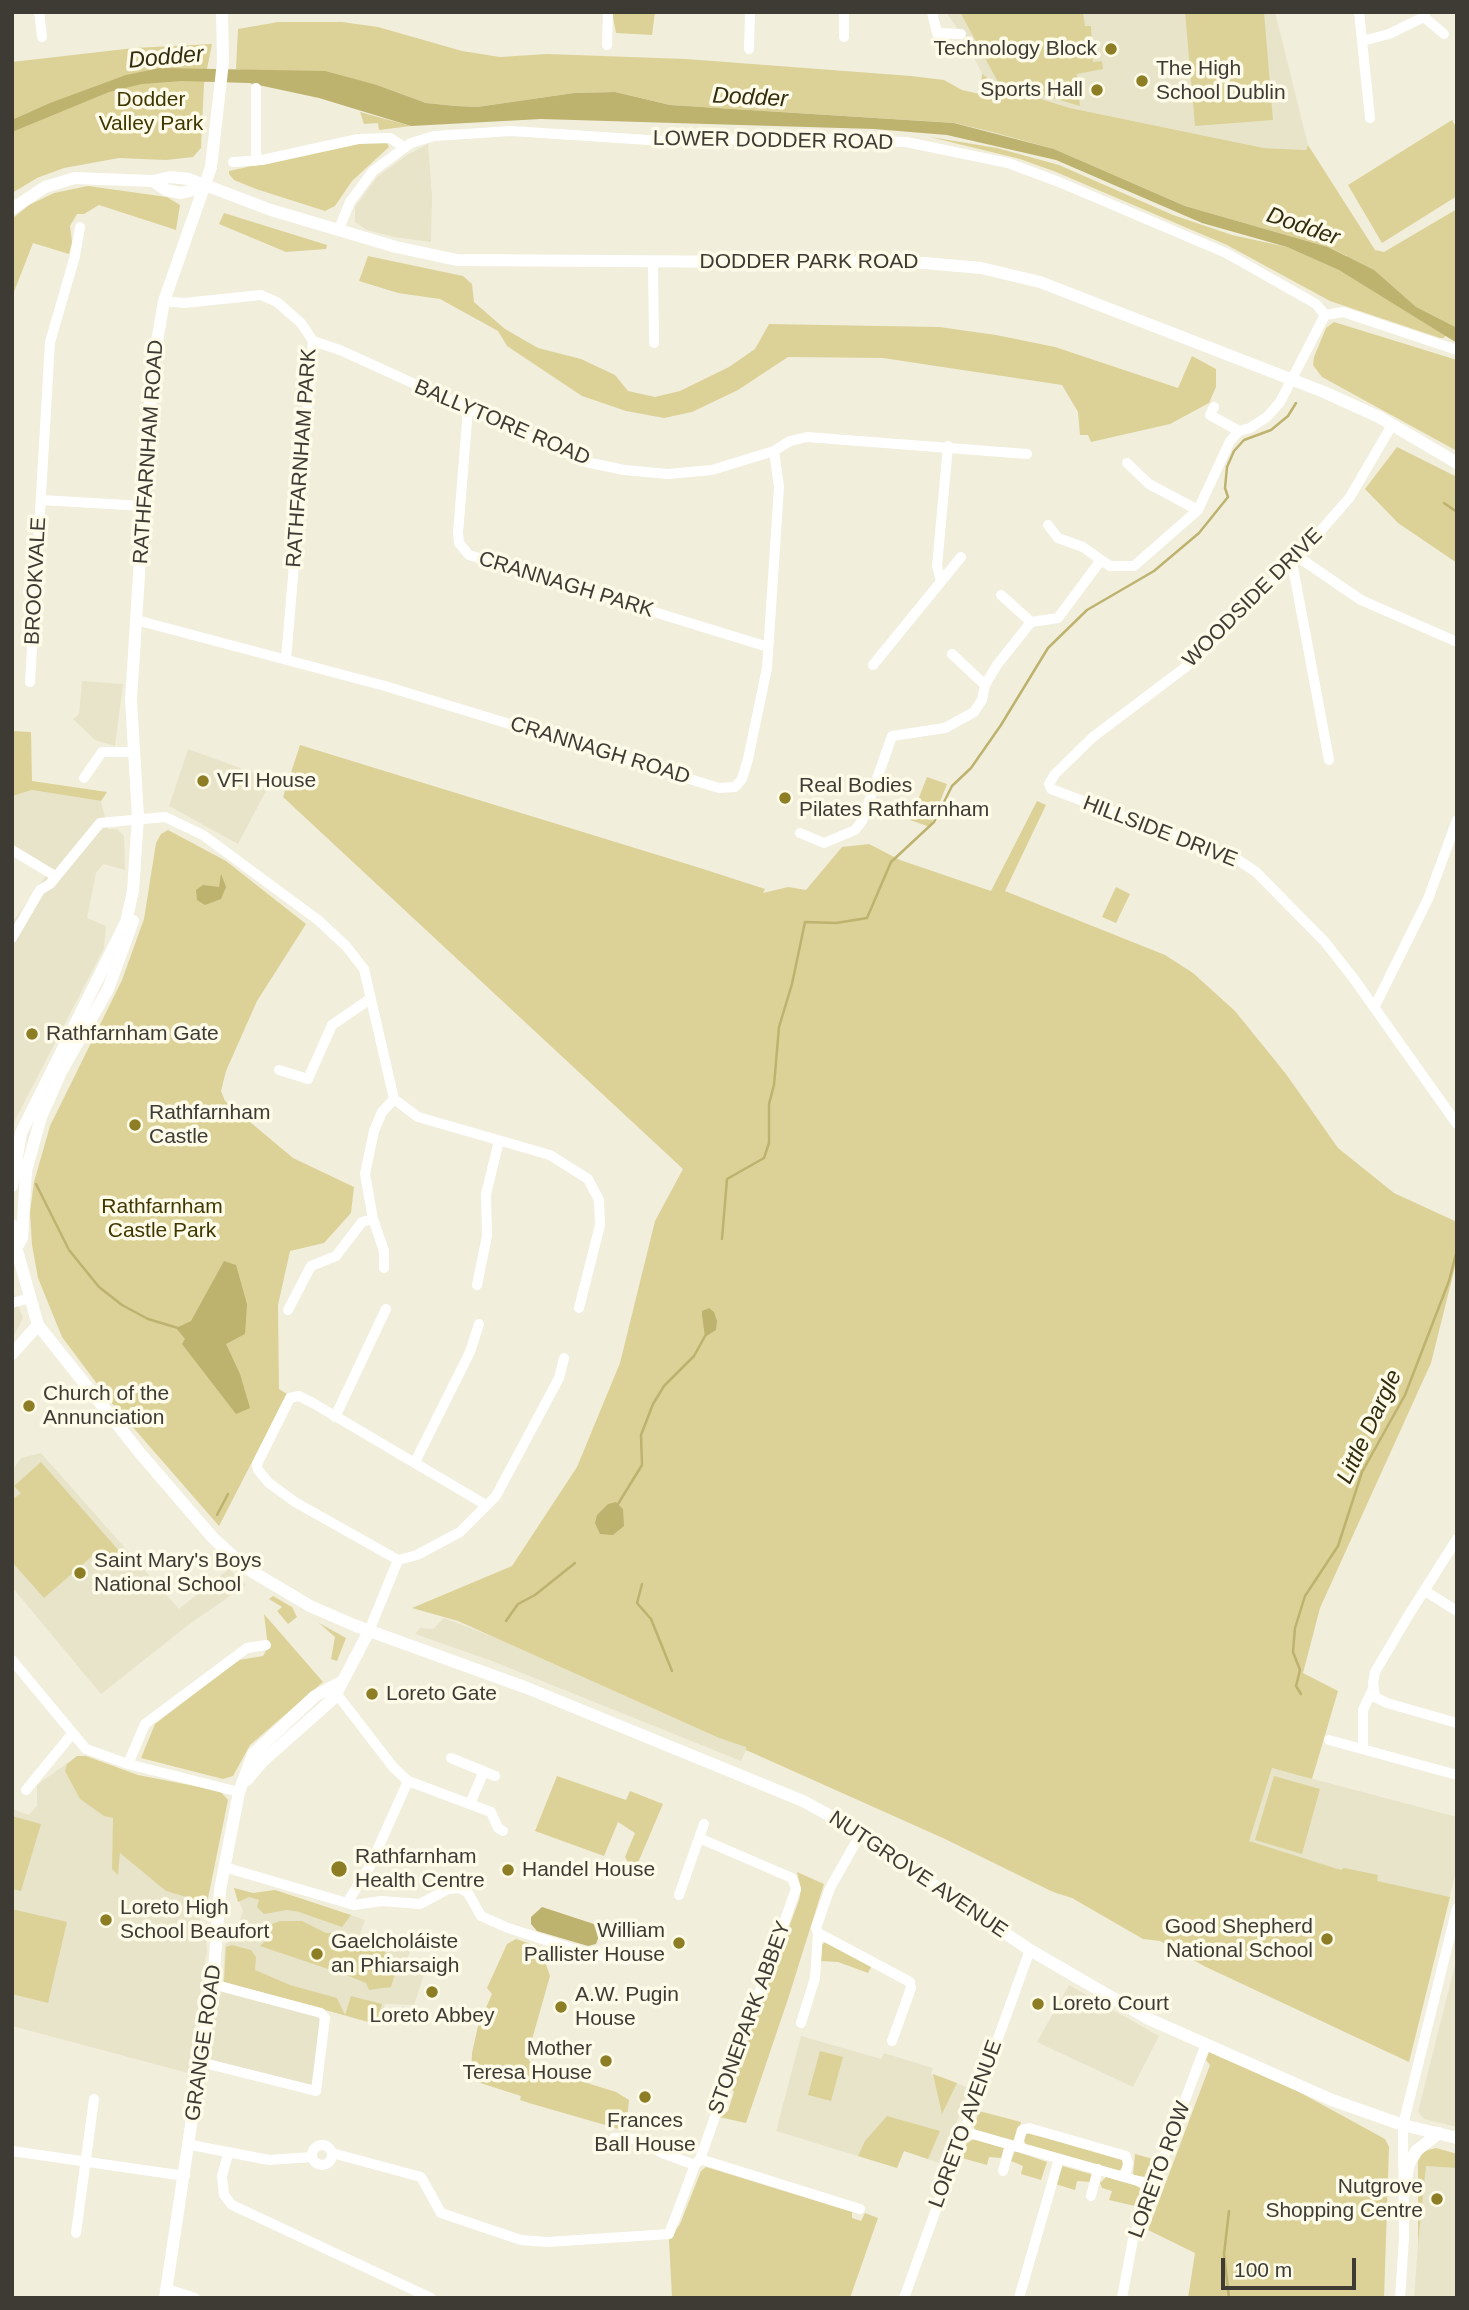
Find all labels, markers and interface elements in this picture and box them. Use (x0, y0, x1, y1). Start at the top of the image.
place label: Technology Block (934, 36, 1097, 62)
water label: Dodder (127, 41, 205, 75)
marker: Technology Block (1103, 41, 1119, 57)
place label: The High School Dublin (1156, 56, 1286, 106)
marker: The High School Dublin (1134, 73, 1150, 89)
place label: Sports Hall (980, 77, 1083, 103)
water label: Dodder (712, 82, 788, 114)
marker: Sports Hall (1089, 82, 1105, 98)
park label: Dodder Valley Park (99, 87, 203, 137)
street label: LOWER DODDER ROAD (653, 126, 893, 156)
water label: Dodder (1263, 202, 1343, 252)
street label: DODDER PARK ROAD (700, 249, 918, 275)
street label: RATHFARNHAM ROAD (129, 339, 169, 565)
street label: RATHFARNHAM PARK (282, 348, 322, 568)
street label: BALLYTORE ROAD (410, 375, 594, 471)
street label: BROOKVALE (20, 516, 52, 646)
street label: WOODSIDE DRIVE (1178, 523, 1328, 673)
street label: CRANNAGH PARK (475, 546, 657, 624)
street label: CRANNAGH ROAD (507, 712, 693, 790)
place label: VFI House (217, 768, 316, 794)
marker: VFI House (195, 773, 211, 789)
place label: Real Bodies Pilates Rathfarnham (799, 773, 989, 823)
marker: Real Bodies Pilates Rathfarnham (777, 790, 793, 806)
street label: HILLSIDE DRIVE (1079, 791, 1241, 873)
place label: Rathfarnham Gate (46, 1021, 219, 1047)
marker: Rathfarnham Gate (24, 1026, 40, 1042)
place label: Rathfarnham Castle (149, 1100, 270, 1150)
marker: Rathfarnham Castle (127, 1117, 143, 1133)
park label: Rathfarnham Castle Park (101, 1194, 223, 1244)
water label: Little Dargle (1332, 1366, 1408, 1488)
place label: Church of the Annunciation (43, 1381, 169, 1431)
marker: Church of the Annunciation (21, 1398, 37, 1414)
place label: Saint Mary's Boys National School (94, 1548, 261, 1598)
marker: Saint Mary's Boys National School (72, 1565, 88, 1581)
place label: Loreto Gate (386, 1681, 497, 1707)
marker: Loreto Gate (364, 1686, 380, 1702)
street label: NUTGROVE AVENUE (824, 1806, 1012, 1944)
place label: Rathfarnham Health Centre (355, 1844, 485, 1894)
place label: Handel House (522, 1857, 655, 1883)
marker: Rathfarnham Health Centre (329, 1859, 349, 1879)
marker: Handel House (500, 1862, 516, 1878)
place label: Loreto High School Beaufort (120, 1895, 269, 1945)
marker: Loreto High School Beaufort (98, 1912, 114, 1928)
place label: Good Shepherd National School (1165, 1914, 1313, 1964)
place label: William Pallister House (524, 1918, 665, 1968)
street label: STONEPARK ABBEY (703, 1918, 797, 2118)
place label: Gaelcholáiste an Phiarsaigh (331, 1929, 459, 1979)
marker: Good Shepherd National School (1319, 1931, 1335, 1947)
marker: William Pallister House (671, 1935, 687, 1951)
marker: Gaelcholáiste an Phiarsaigh (309, 1946, 325, 1962)
street label: GRANGE ROAD (181, 1963, 227, 2123)
place label: A.W. Pugin House (575, 1982, 679, 2032)
marker: Loreto Abbey (424, 1984, 440, 2000)
place label: Loreto Court (1052, 1991, 1169, 2017)
marker: Loreto Court (1030, 1996, 1046, 2012)
marker: A.W. Pugin House (553, 1999, 569, 2015)
place label: Loreto Abbey (370, 2003, 494, 2029)
place label: Mother Teresa House (462, 2036, 592, 2086)
street label: LORETO AVENUE (924, 2037, 1008, 2211)
marker: Mother Teresa House (598, 2053, 614, 2069)
marker: Frances Ball House (637, 2089, 653, 2105)
street label: LORETO ROW (1124, 2098, 1196, 2242)
place label: Frances Ball House (594, 2108, 696, 2158)
place label: Nutgrove Shopping Centre (1265, 2174, 1423, 2224)
marker: Nutgrove Shopping Centre (1429, 2191, 1445, 2207)
scale bar (1224, 2244, 1359, 2288)
text: 100 m (1234, 2258, 1292, 2281)

